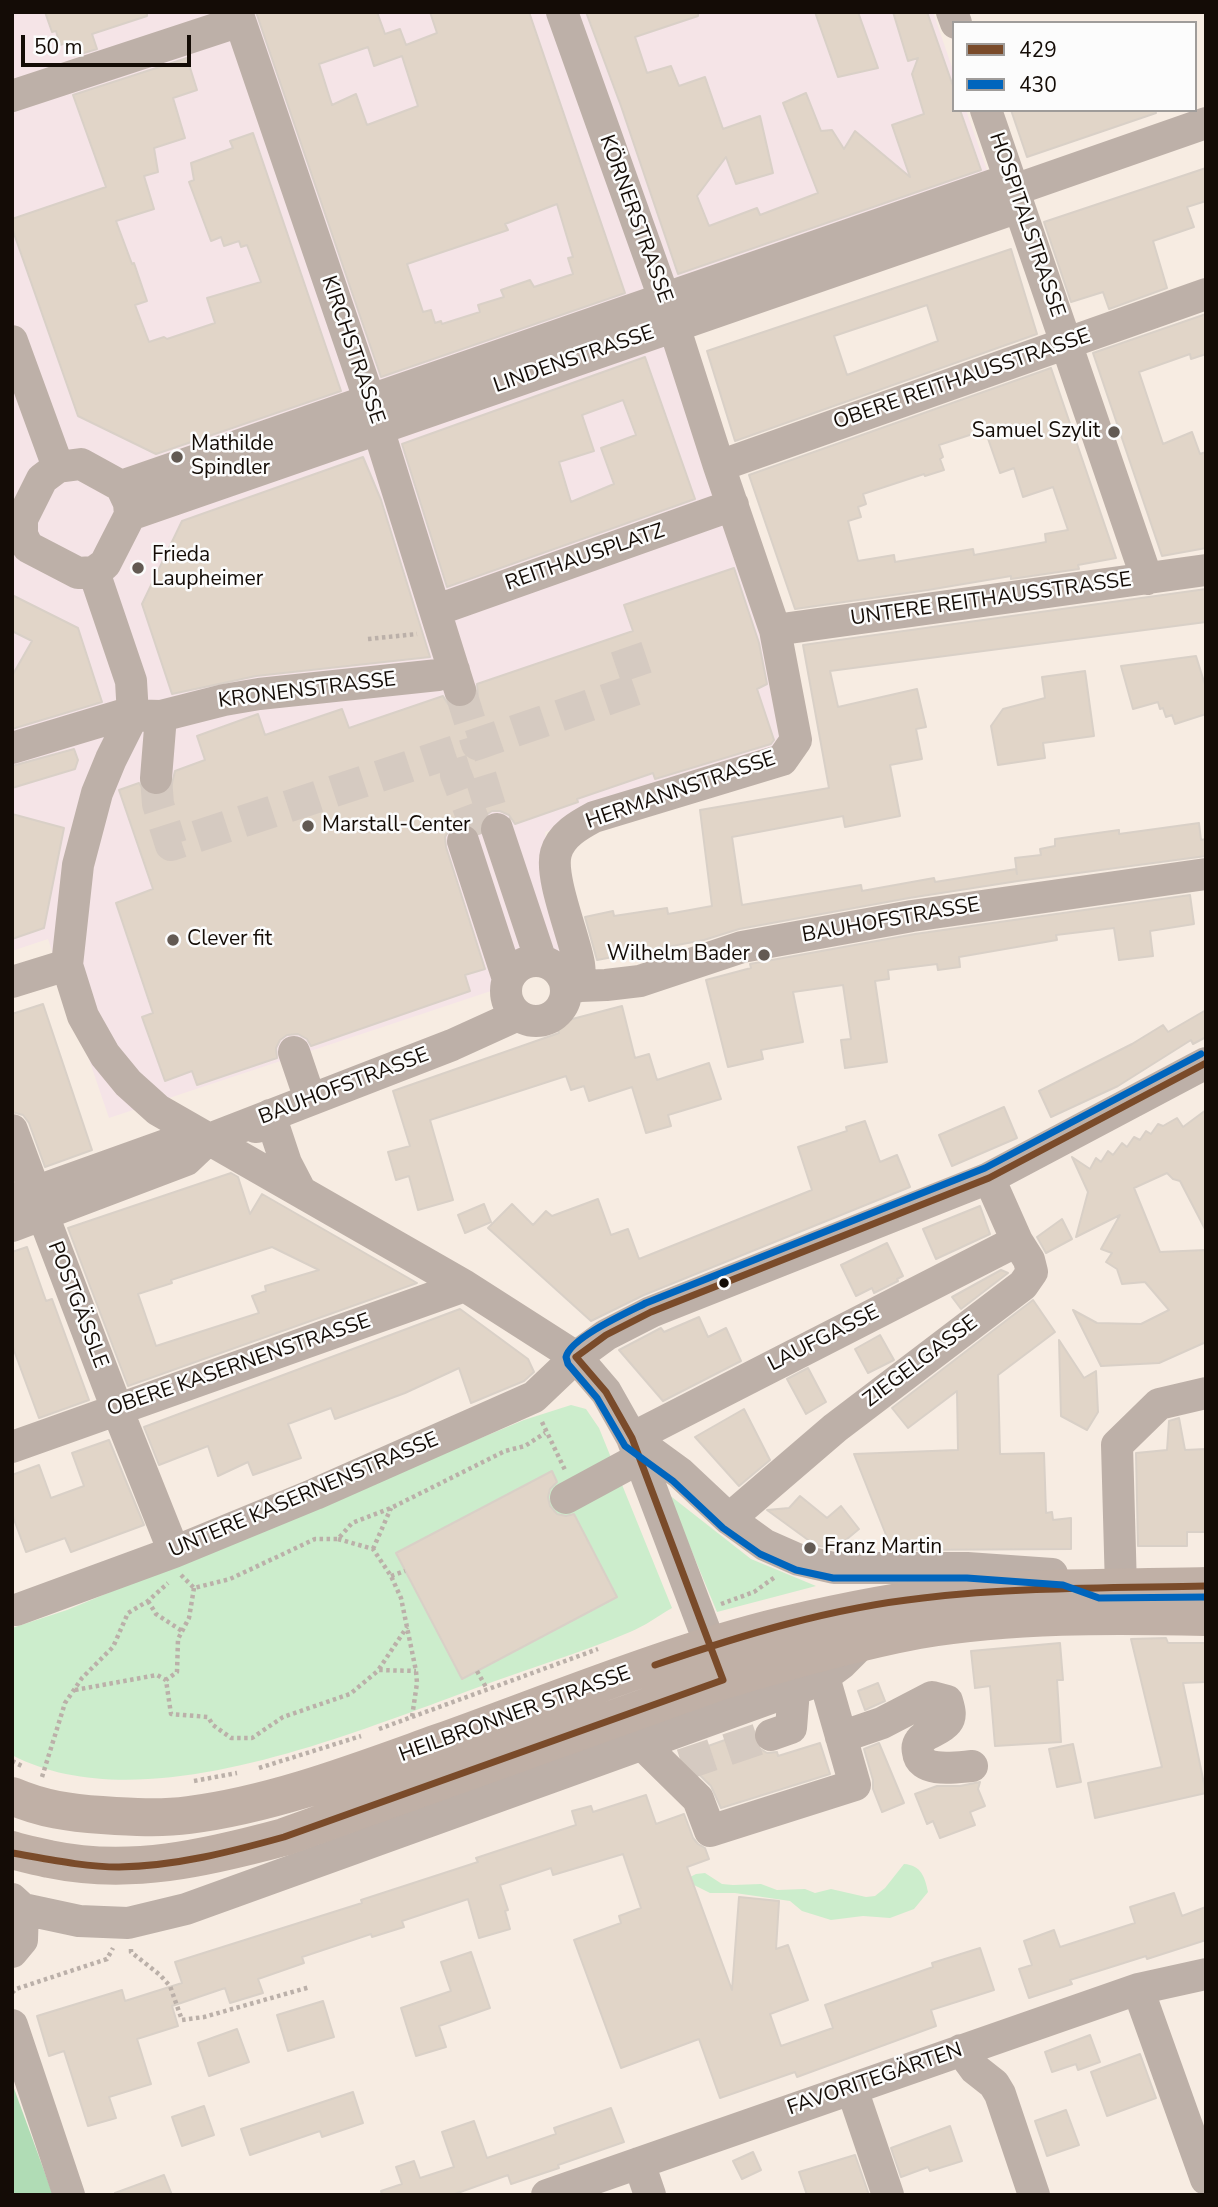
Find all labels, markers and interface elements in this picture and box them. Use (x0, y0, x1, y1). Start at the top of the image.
scale bar (24, 21, 194, 65)
legend (952, 21, 1197, 112)
text: 50 m (34, 33, 83, 61)
text: 429 (1019, 36, 1057, 64)
text: 430 (1019, 71, 1057, 99)
street label: HOSPITALSTRASSE (983, 129, 1069, 321)
street label: KÖRNERSTRASSE (593, 132, 677, 306)
street label: KIRCHSTRASSE (315, 273, 389, 427)
street label: LINDENSTRASSE (490, 321, 658, 399)
street label: OBERE REITHAUSSTRASSE (830, 324, 1094, 436)
place label: Samuel Szylit (972, 419, 1100, 445)
marker: Samuel Szylit (1106, 424, 1122, 440)
place label: Mathilde Spindler (191, 432, 274, 482)
marker: Mathilde Spindler (169, 449, 185, 465)
street label: REITHAUSPLATZ (502, 519, 668, 597)
place label: Frieda Laupheimer (152, 543, 263, 593)
marker: Frieda Laupheimer (130, 560, 146, 576)
street label: UNTERE REITHAUSSTRASSE (849, 568, 1133, 632)
street label: KRONENSTRASSE (217, 668, 397, 714)
street label: HERMANNSTRASSE (583, 747, 779, 835)
place label: Marstall-Center (322, 813, 471, 839)
marker: Marstall-Center (300, 818, 316, 834)
street label: BAUHOFSTRASSE (800, 893, 982, 949)
place label: Clever fit (187, 927, 272, 953)
marker: Clever fit (165, 932, 181, 948)
place label: Wilhelm Bader (607, 942, 750, 968)
marker: Wilhelm Bader (756, 947, 772, 963)
street label: BAUHOFSTRASSE (255, 1043, 433, 1131)
street label: POSTGÄSSLE (41, 1238, 113, 1372)
unlabelled marker (717, 1276, 731, 1290)
street label: LAUFGASSE (764, 1300, 884, 1378)
street label: OBERE KASERNENSTRASSE (104, 1309, 374, 1423)
street label: ZIEGELGASSE (859, 1311, 983, 1413)
street label: UNTERE KASERNENSTRASSE (166, 1428, 442, 1564)
place label: Franz Martin (824, 1535, 942, 1561)
marker: Franz Martin (802, 1540, 818, 1556)
street label: HEILBRONNER STRASSE (396, 1661, 634, 1769)
street label: FAVORITEGÄRTEN (784, 2038, 966, 2122)

